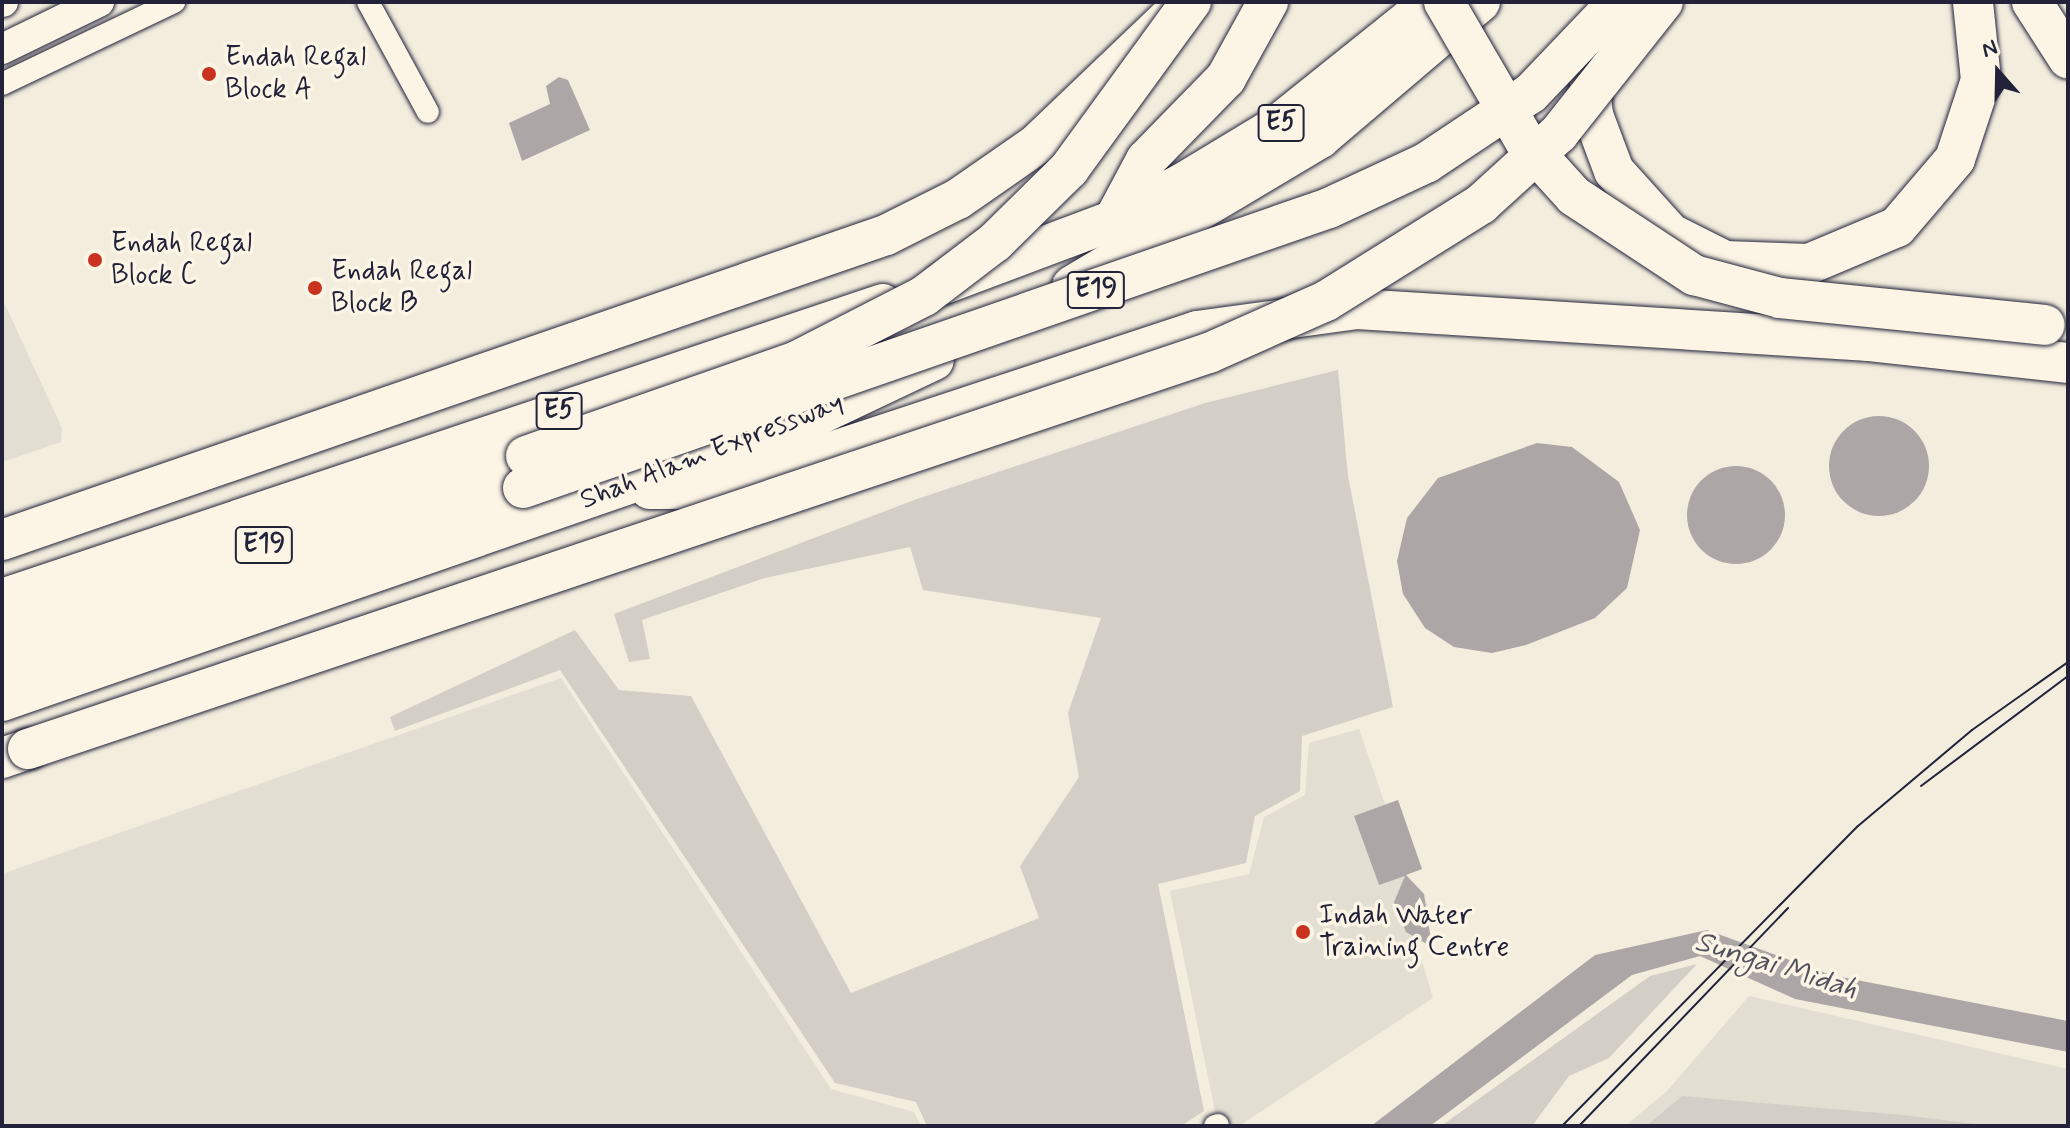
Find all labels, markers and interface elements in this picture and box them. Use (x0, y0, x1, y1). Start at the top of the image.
north arrow (1958, 32, 2038, 112)
text: N (1978, 34, 2001, 65)
place label: Endah Regal Block A (225, 41, 366, 107)
marker: Endah Regal Block A (200, 65, 218, 83)
road number: E5 (1257, 101, 1305, 145)
place label: Endah Regal Block C (111, 227, 252, 293)
marker: Endah Regal Block C (86, 251, 104, 269)
place label: Endah Regal Block B (331, 255, 472, 321)
road number: E19 (1066, 268, 1126, 312)
marker: Endah Regal Block B (306, 279, 324, 297)
street label: Shah Alam Expressway (573, 385, 851, 519)
road number: E5 (535, 389, 583, 433)
road number: E19 (234, 523, 294, 567)
place label: Indah Water Training Centre (1319, 899, 1514, 965)
marker: Indah Water Training Centre (1294, 923, 1312, 941)
water label: Sungai Midah (1690, 924, 1862, 1008)

